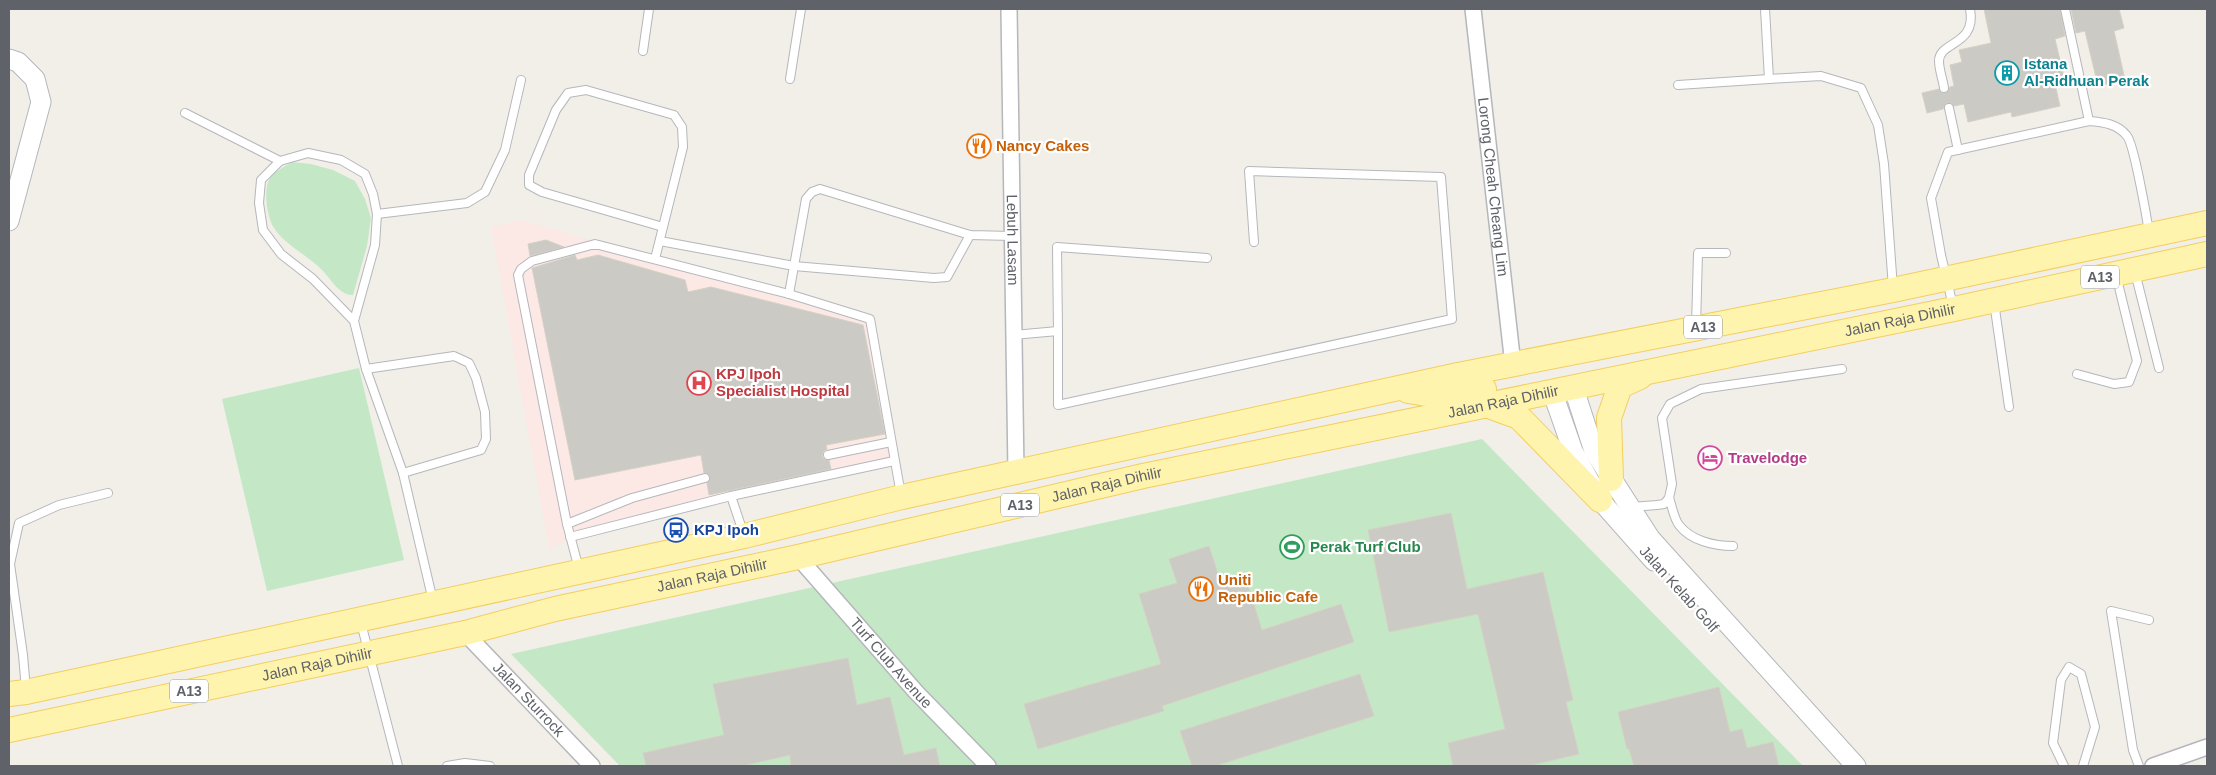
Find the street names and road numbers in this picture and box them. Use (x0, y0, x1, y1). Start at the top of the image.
street label: Lorong Cheah Cheang Lim (1475, 96, 1512, 277)
street label: Lebuh Lasam (1004, 194, 1022, 286)
road number: A13 (2081, 266, 2119, 288)
street label: Jalan Raja Dihilir (1843, 300, 1957, 339)
road number: A13 (1684, 316, 1722, 338)
street label: Jalan Raja Dihilir (1446, 382, 1560, 421)
street label: Jalan Raja Dihilir (1050, 463, 1163, 505)
road number: A13 (1001, 494, 1039, 516)
street label: Jalan Kelab Golf (1636, 542, 1723, 636)
street label: Jalan Raja Dihilir (655, 555, 769, 595)
street label: Turf Club Avenue (847, 614, 936, 711)
street label: Jalan Raja Dihilir (260, 644, 374, 684)
street label: Jalan Sturrock (490, 659, 569, 740)
road number: A13 (170, 679, 208, 702)

